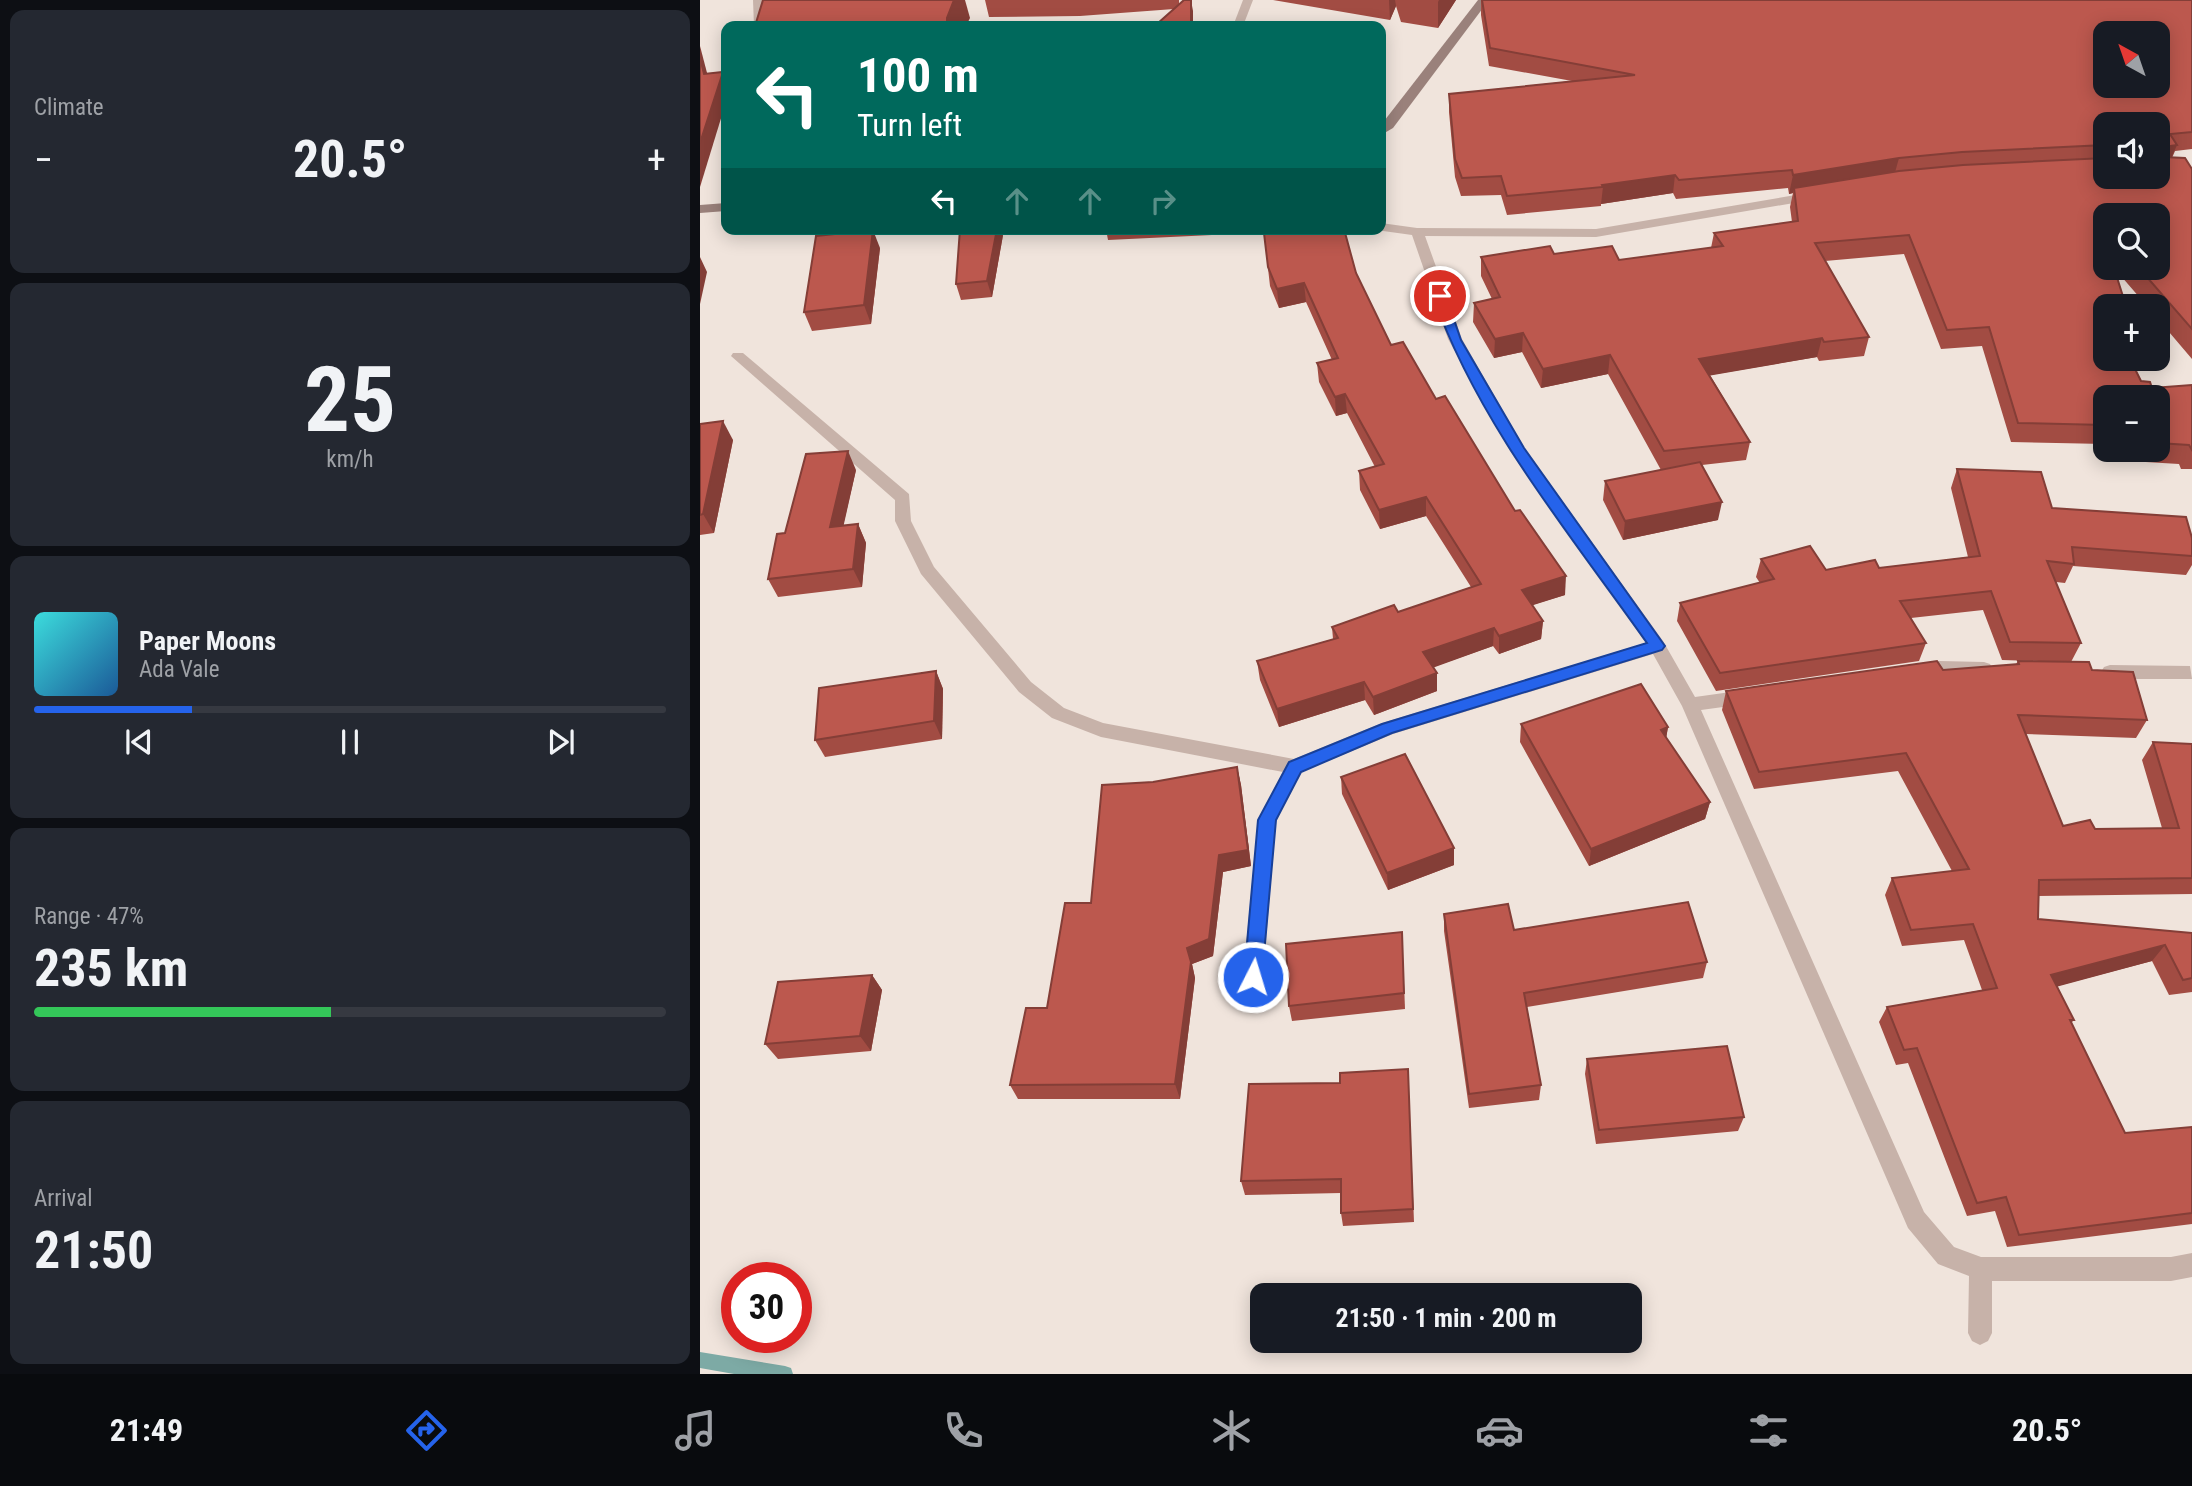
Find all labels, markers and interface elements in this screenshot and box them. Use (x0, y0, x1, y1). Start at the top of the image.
north arrow (2093, 21, 2170, 98)
map controls (2093, 21, 2170, 462)
text: 100 m (857, 47, 979, 104)
icon: left (742, 49, 833, 140)
text: Climate (34, 94, 104, 121)
text: Turn left (857, 106, 962, 144)
button: sound (2093, 112, 2170, 189)
text: 20.5° (293, 129, 407, 190)
text: − (34, 138, 53, 182)
text: + (647, 138, 666, 182)
icon: left (925, 182, 963, 220)
icon: ahead (998, 182, 1036, 220)
icon: ahead (1071, 182, 1109, 220)
icon: right (1144, 182, 1182, 220)
button: search (2093, 203, 2170, 280)
pin (1410, 266, 1470, 326)
icon: arrive (1421, 277, 1459, 315)
button: + (2093, 294, 2170, 371)
text: 25 (304, 347, 396, 453)
button: − (2093, 385, 2170, 462)
text: km/h (326, 446, 374, 473)
text: Paper Moons (139, 626, 276, 656)
text: Ada Vale (139, 656, 219, 683)
icon: previous (120, 723, 158, 761)
icon: pause (331, 723, 369, 761)
icon: next (542, 723, 580, 761)
text: Range · 47% (34, 903, 144, 930)
text: 235 km (34, 938, 188, 999)
position arrow (1216, 940, 1290, 1014)
text: Arrival (34, 1185, 93, 1212)
text: 21:50 (34, 1220, 153, 1281)
speed limit sign: 30 (721, 1262, 812, 1353)
text: 21:50 · 1 min · 200 m (1336, 1303, 1556, 1333)
icon: directions (402, 1406, 451, 1455)
icon: music (671, 1406, 720, 1455)
icon: phone (939, 1406, 988, 1455)
icon: climate (1207, 1406, 1256, 1455)
icon: car (1475, 1406, 1524, 1455)
icon: filters (1744, 1406, 1793, 1455)
text: 21:49 (110, 1411, 183, 1449)
text: 20.5° (2012, 1411, 2082, 1449)

